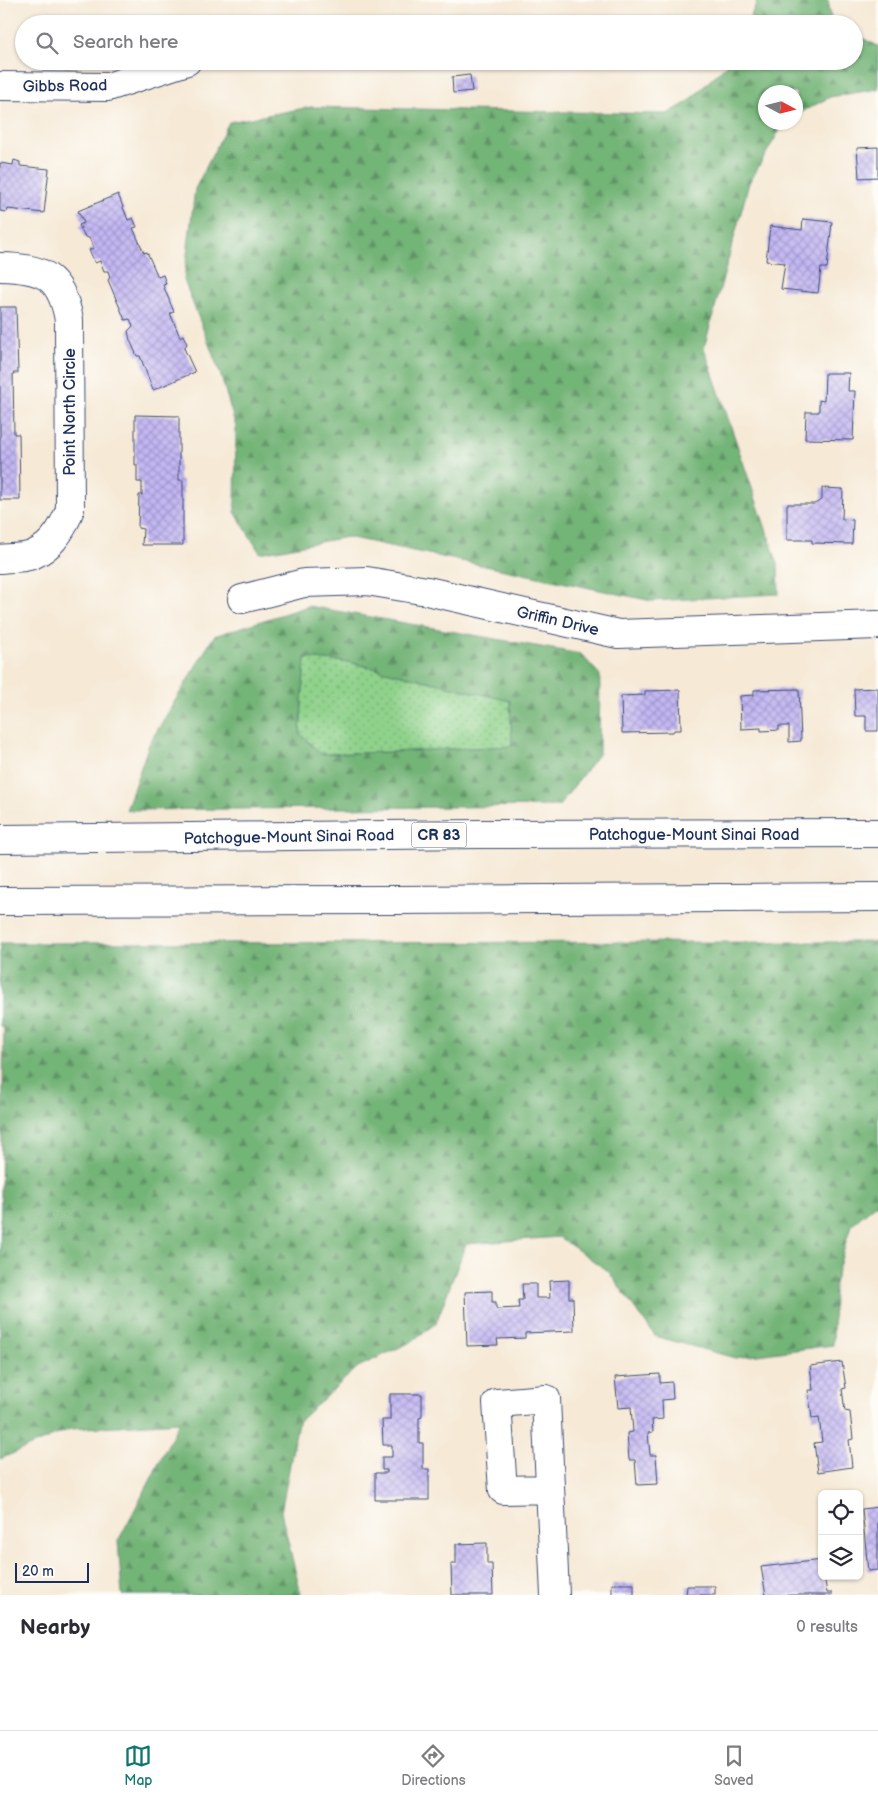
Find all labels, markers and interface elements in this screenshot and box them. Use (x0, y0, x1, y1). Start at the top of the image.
search box (15, 15, 863, 70)
icon: search (33, 29, 61, 57)
text: Search here (73, 31, 178, 54)
street label: Gibbs Road (23, 76, 108, 97)
north arrow (758, 85, 803, 130)
street label: Point North Circle (61, 348, 80, 476)
street label: Griffin Drive (515, 603, 601, 640)
road number: CR 83 (412, 822, 466, 848)
street label: Patchogue-Mount Sinai Road (184, 826, 395, 849)
street label: Patchogue-Mount Sinai Road (589, 826, 799, 845)
map controls (818, 1490, 863, 1580)
button: locate (818, 1490, 863, 1535)
button: layers (818, 1535, 863, 1580)
scale bar (15, 1560, 89, 1583)
text: 20 m (22, 1563, 54, 1580)
text: Nearby (20, 1615, 90, 1640)
text: 0 results (796, 1618, 858, 1637)
tab: Map (124, 1742, 153, 1789)
tab: Directions (401, 1742, 466, 1789)
tab: Saved (714, 1742, 754, 1789)

